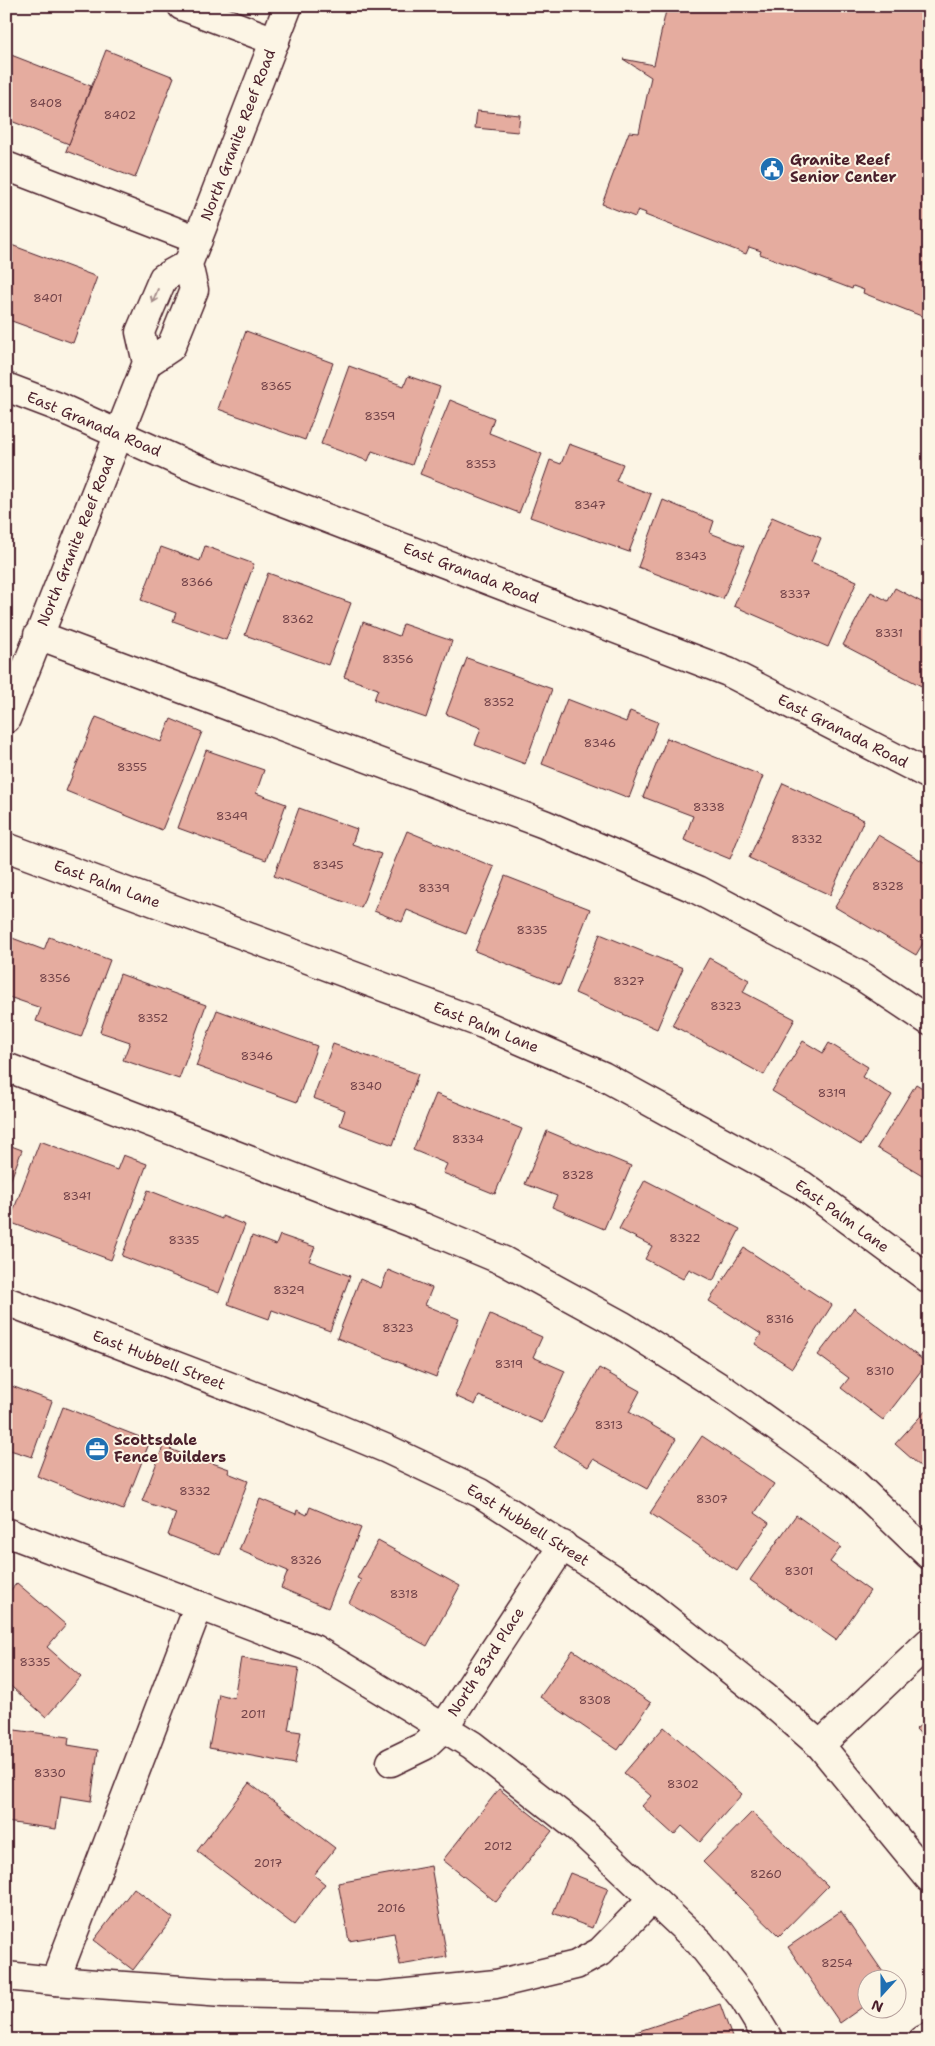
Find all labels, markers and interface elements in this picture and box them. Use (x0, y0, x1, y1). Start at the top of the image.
street label: North Granite Reef Road (196, 46, 280, 224)
house number: 8408 (30, 95, 62, 111)
house number: 8402 (104, 107, 136, 123)
place label: Granite Reef Senior Center (790, 150, 897, 187)
public building icon: Granite Reef Senior Center (759, 156, 785, 182)
one-way arrow (150, 288, 160, 303)
house number: 8401 (33, 290, 63, 306)
house number: 8365 (260, 378, 292, 394)
street label: East Granada Road (24, 387, 165, 462)
house number: 8359 (365, 408, 395, 424)
street label: North Granite Reef Road (33, 452, 120, 629)
house number: 8353 (466, 456, 496, 472)
house number: 8347 (574, 497, 606, 513)
street label: East Granada Road (400, 538, 542, 608)
house number: 8343 (675, 548, 707, 564)
house number: 8366 (181, 574, 213, 590)
house number: 8337 (779, 586, 811, 602)
house number: 8362 (282, 611, 314, 627)
house number: 8331 (875, 625, 903, 641)
house number: 8356 (382, 651, 414, 667)
street label: East Granada Road (774, 689, 912, 773)
house number: 8352 (484, 694, 514, 710)
house number: 8346 (584, 735, 616, 751)
house number: 8355 (117, 759, 147, 775)
house number: 8338 (693, 799, 725, 815)
house number: 8349 (216, 808, 248, 824)
house number: 8332 (791, 831, 823, 847)
street label: East Palm Lane (51, 855, 163, 913)
house number: 8345 (312, 857, 344, 873)
house number: 8328 (872, 878, 904, 894)
house number: 8339 (418, 880, 450, 896)
house number: 8335 (517, 922, 547, 938)
house number: 8356 (39, 970, 71, 986)
house number: 8327 (613, 973, 645, 989)
street label: East Palm Lane (430, 997, 542, 1057)
house number: 8323 (710, 998, 742, 1014)
house number: 8352 (138, 1010, 168, 1026)
house number: 8346 (241, 1048, 273, 1064)
house number: 8340 (350, 1078, 382, 1094)
house number: 8319 (818, 1085, 846, 1101)
house number: 8334 (452, 1131, 484, 1147)
house number: 8328 (562, 1167, 594, 1183)
street label: East Palm Lane (791, 1175, 893, 1257)
house number: 8341 (63, 1188, 91, 1204)
house number: 8322 (669, 1230, 701, 1246)
house number: 8335 (169, 1232, 199, 1248)
house number: 8329 (273, 1282, 305, 1298)
house number: 8316 (766, 1311, 794, 1327)
house number: 8323 (382, 1320, 414, 1336)
street label: East Hubbell Street (90, 1325, 228, 1395)
house number: 8319 (495, 1356, 523, 1372)
house number: 8310 (866, 1363, 894, 1379)
house number: 8313 (595, 1417, 623, 1433)
place label: Scottsdale Fence Builders (114, 1430, 226, 1467)
office icon: Scottsdale Fence Builders (84, 1436, 110, 1462)
street label: East Hubbell Street (463, 1479, 593, 1571)
house number: 8332 (179, 1483, 211, 1499)
house number: 8307 (696, 1491, 728, 1507)
house number: 8326 (290, 1552, 322, 1568)
house number: 8301 (785, 1563, 813, 1579)
house number: 8318 (390, 1586, 418, 1602)
street label: North 83rd Place (443, 1603, 529, 1721)
house number: 8335 (20, 1654, 50, 1670)
house number: 8308 (579, 1692, 611, 1708)
house number: 2011 (240, 1706, 266, 1722)
house number: 8330 (34, 1765, 66, 1781)
house number: 8302 (667, 1776, 699, 1792)
house number: 2012 (484, 1838, 512, 1854)
house number: 2017 (254, 1855, 282, 1871)
house number: 8260 (750, 1866, 782, 1882)
house number: 2016 (376, 1900, 406, 1916)
house number: 8254 (821, 1955, 853, 1971)
north arrow (858, 1968, 908, 2018)
text: N (869, 1996, 886, 2017)

